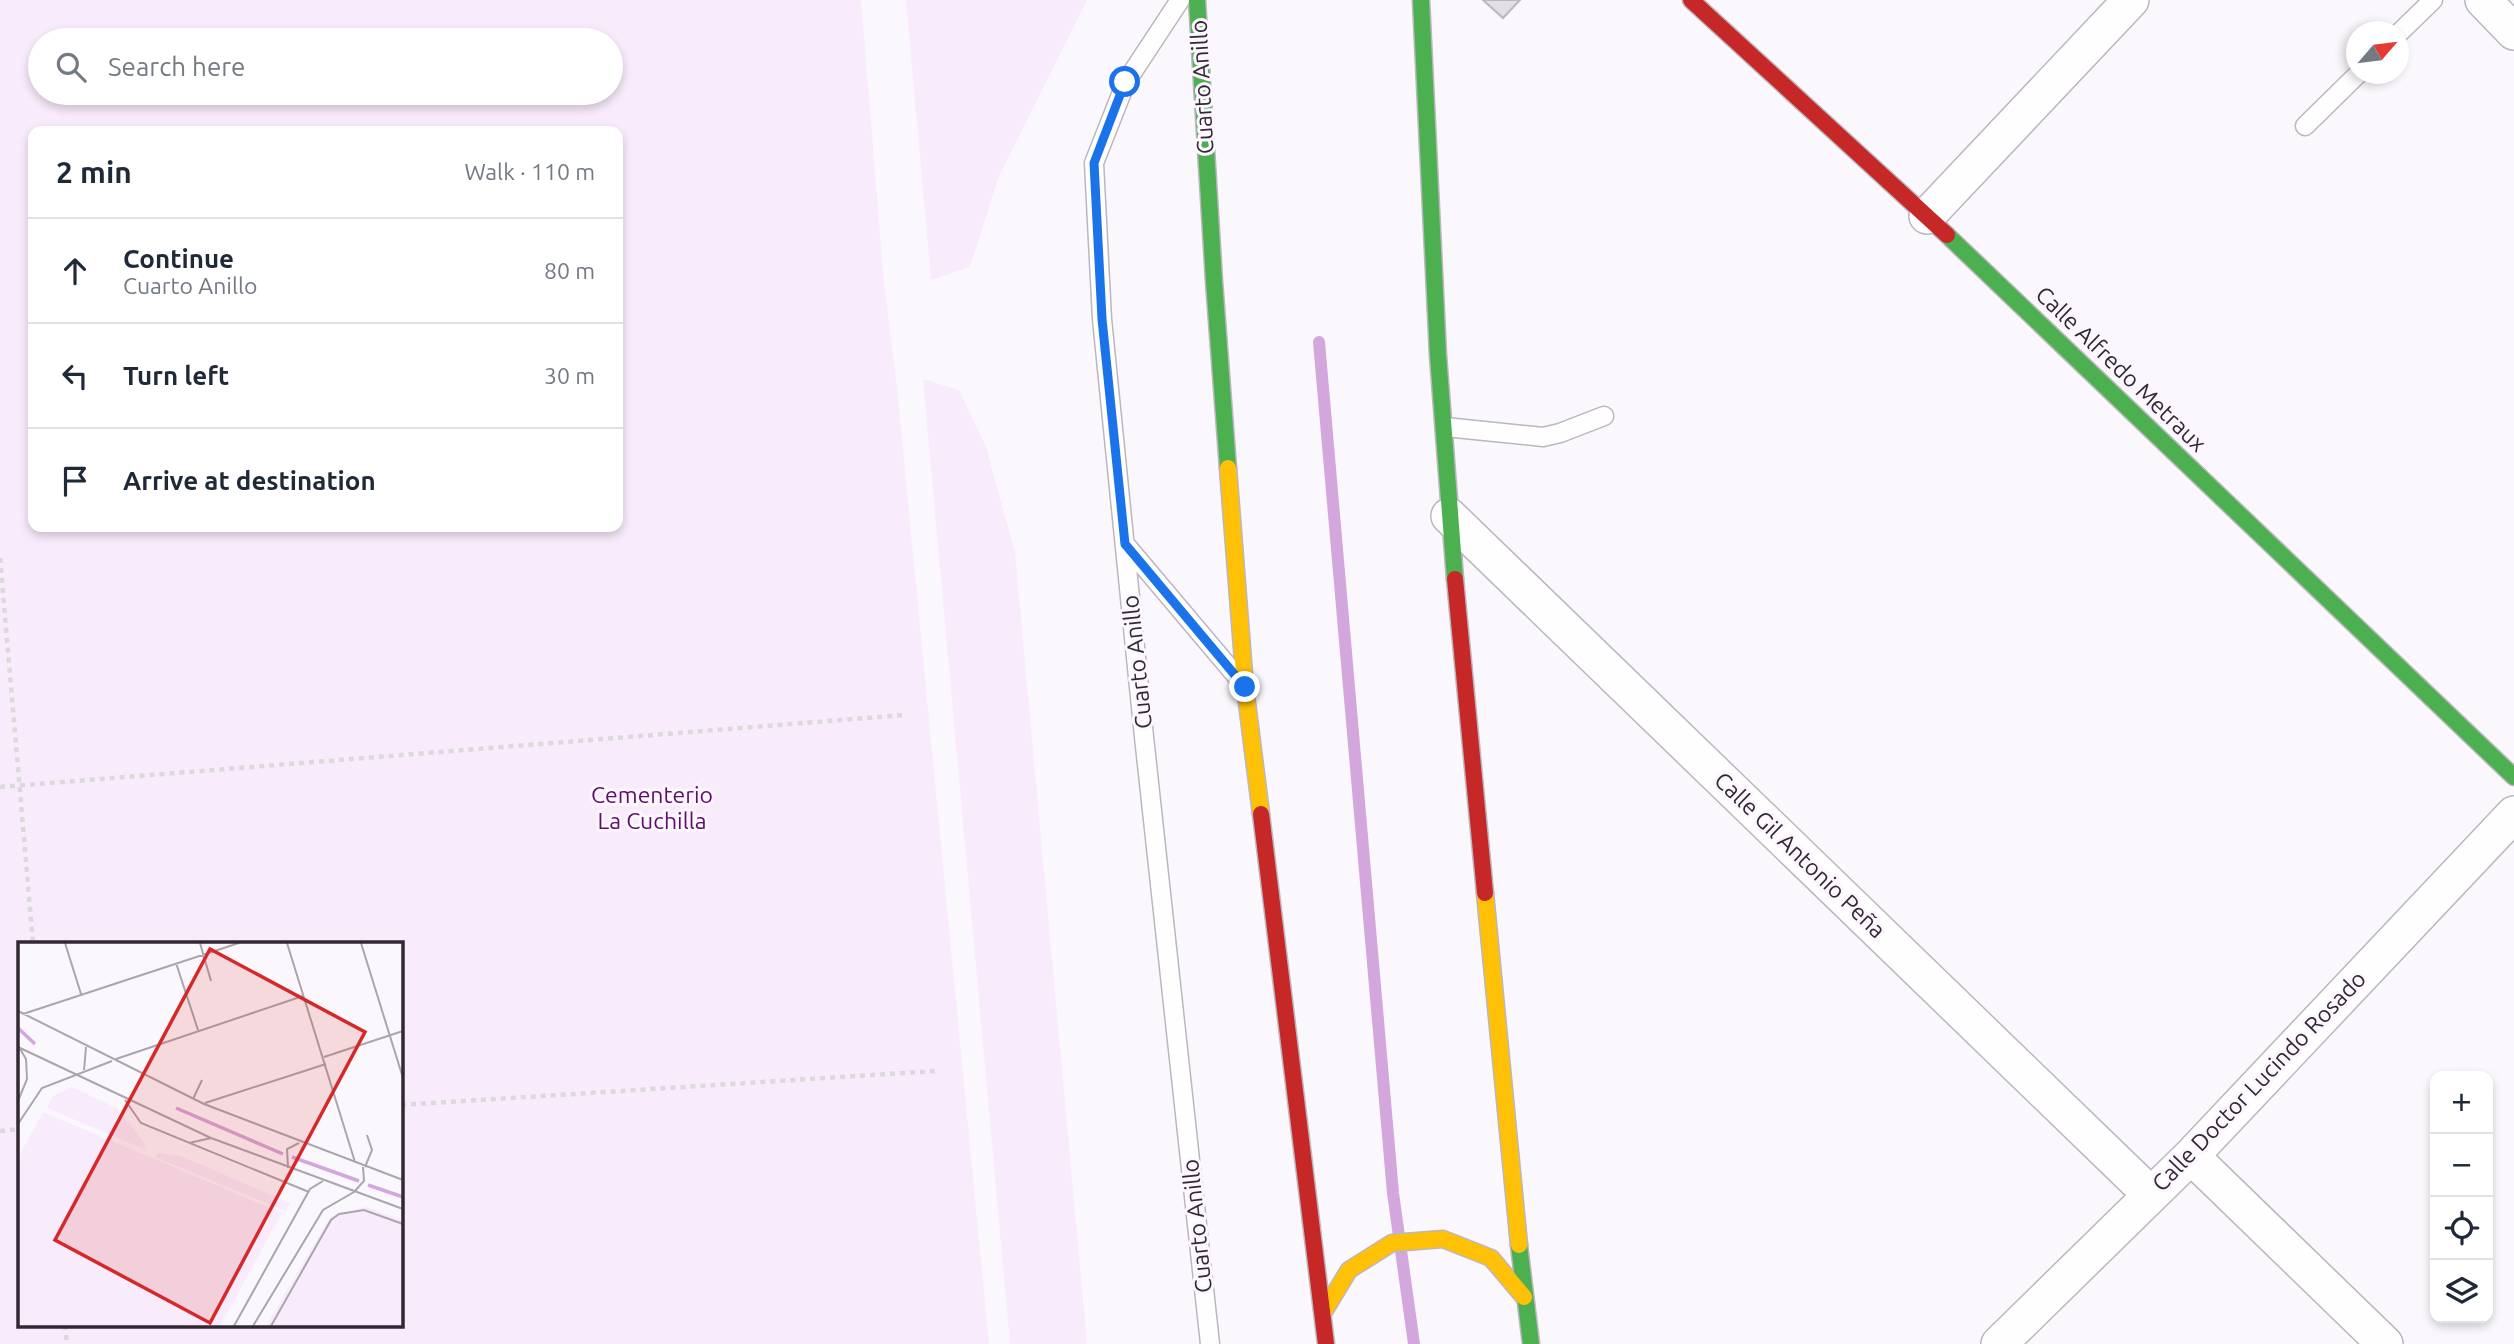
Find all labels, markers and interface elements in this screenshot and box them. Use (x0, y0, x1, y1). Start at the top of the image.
street label: Cuarto Anillo (1185, 19, 1218, 155)
north arrow (2346, 21, 2409, 84)
search box (28, 28, 623, 105)
icon: search (52, 48, 90, 86)
text: Search here (108, 52, 245, 81)
route start (1109, 66, 1140, 97)
text: 2 min (56, 155, 132, 189)
text: Walk · 110 m (464, 159, 595, 184)
text: Continue (123, 244, 234, 273)
icon: ahead (56, 252, 94, 290)
text: 80 m (544, 258, 595, 283)
text: Cuarto Anillo (123, 273, 257, 298)
street label: Calle Alfredo Metraux (2031, 281, 2212, 456)
icon: left (56, 357, 94, 395)
text: Turn left (123, 361, 229, 390)
text: 30 m (544, 363, 595, 388)
icon: arrive (56, 462, 94, 500)
text: Arrive at destination (123, 466, 376, 495)
street label: Cuarto Anillo (1117, 594, 1156, 730)
route end (1229, 671, 1260, 702)
street label: Calle Gil Antonio Peña (1710, 767, 1891, 942)
park label: Cementerio La Cuchilla (591, 782, 713, 833)
inset map (18, 942, 402, 1326)
street label: Calle Doctor Lucindo Rosado (2147, 966, 2370, 1196)
map controls (2430, 1071, 2493, 1323)
button: + (2430, 1071, 2493, 1134)
button: − (2430, 1134, 2493, 1197)
street label: Cuarto Anillo (1177, 1158, 1216, 1294)
button: locate (2430, 1197, 2493, 1260)
button: layers (2430, 1260, 2493, 1323)

